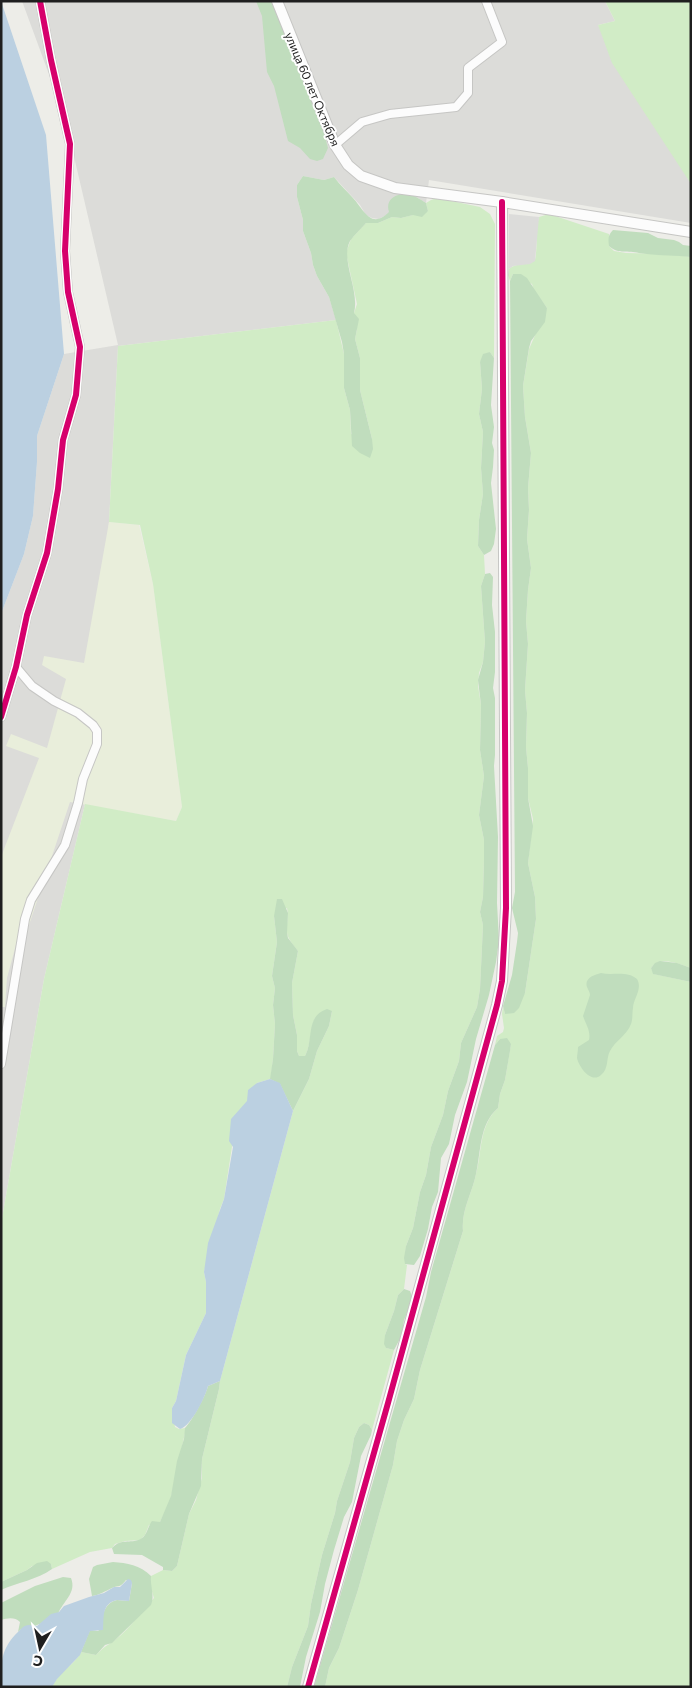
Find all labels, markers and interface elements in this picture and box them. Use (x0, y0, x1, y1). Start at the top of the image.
street label: улица 60 лет Октября (283, 30, 343, 148)
north arrow (15, 1623, 65, 1673)
text: С (32, 1652, 44, 1670)

